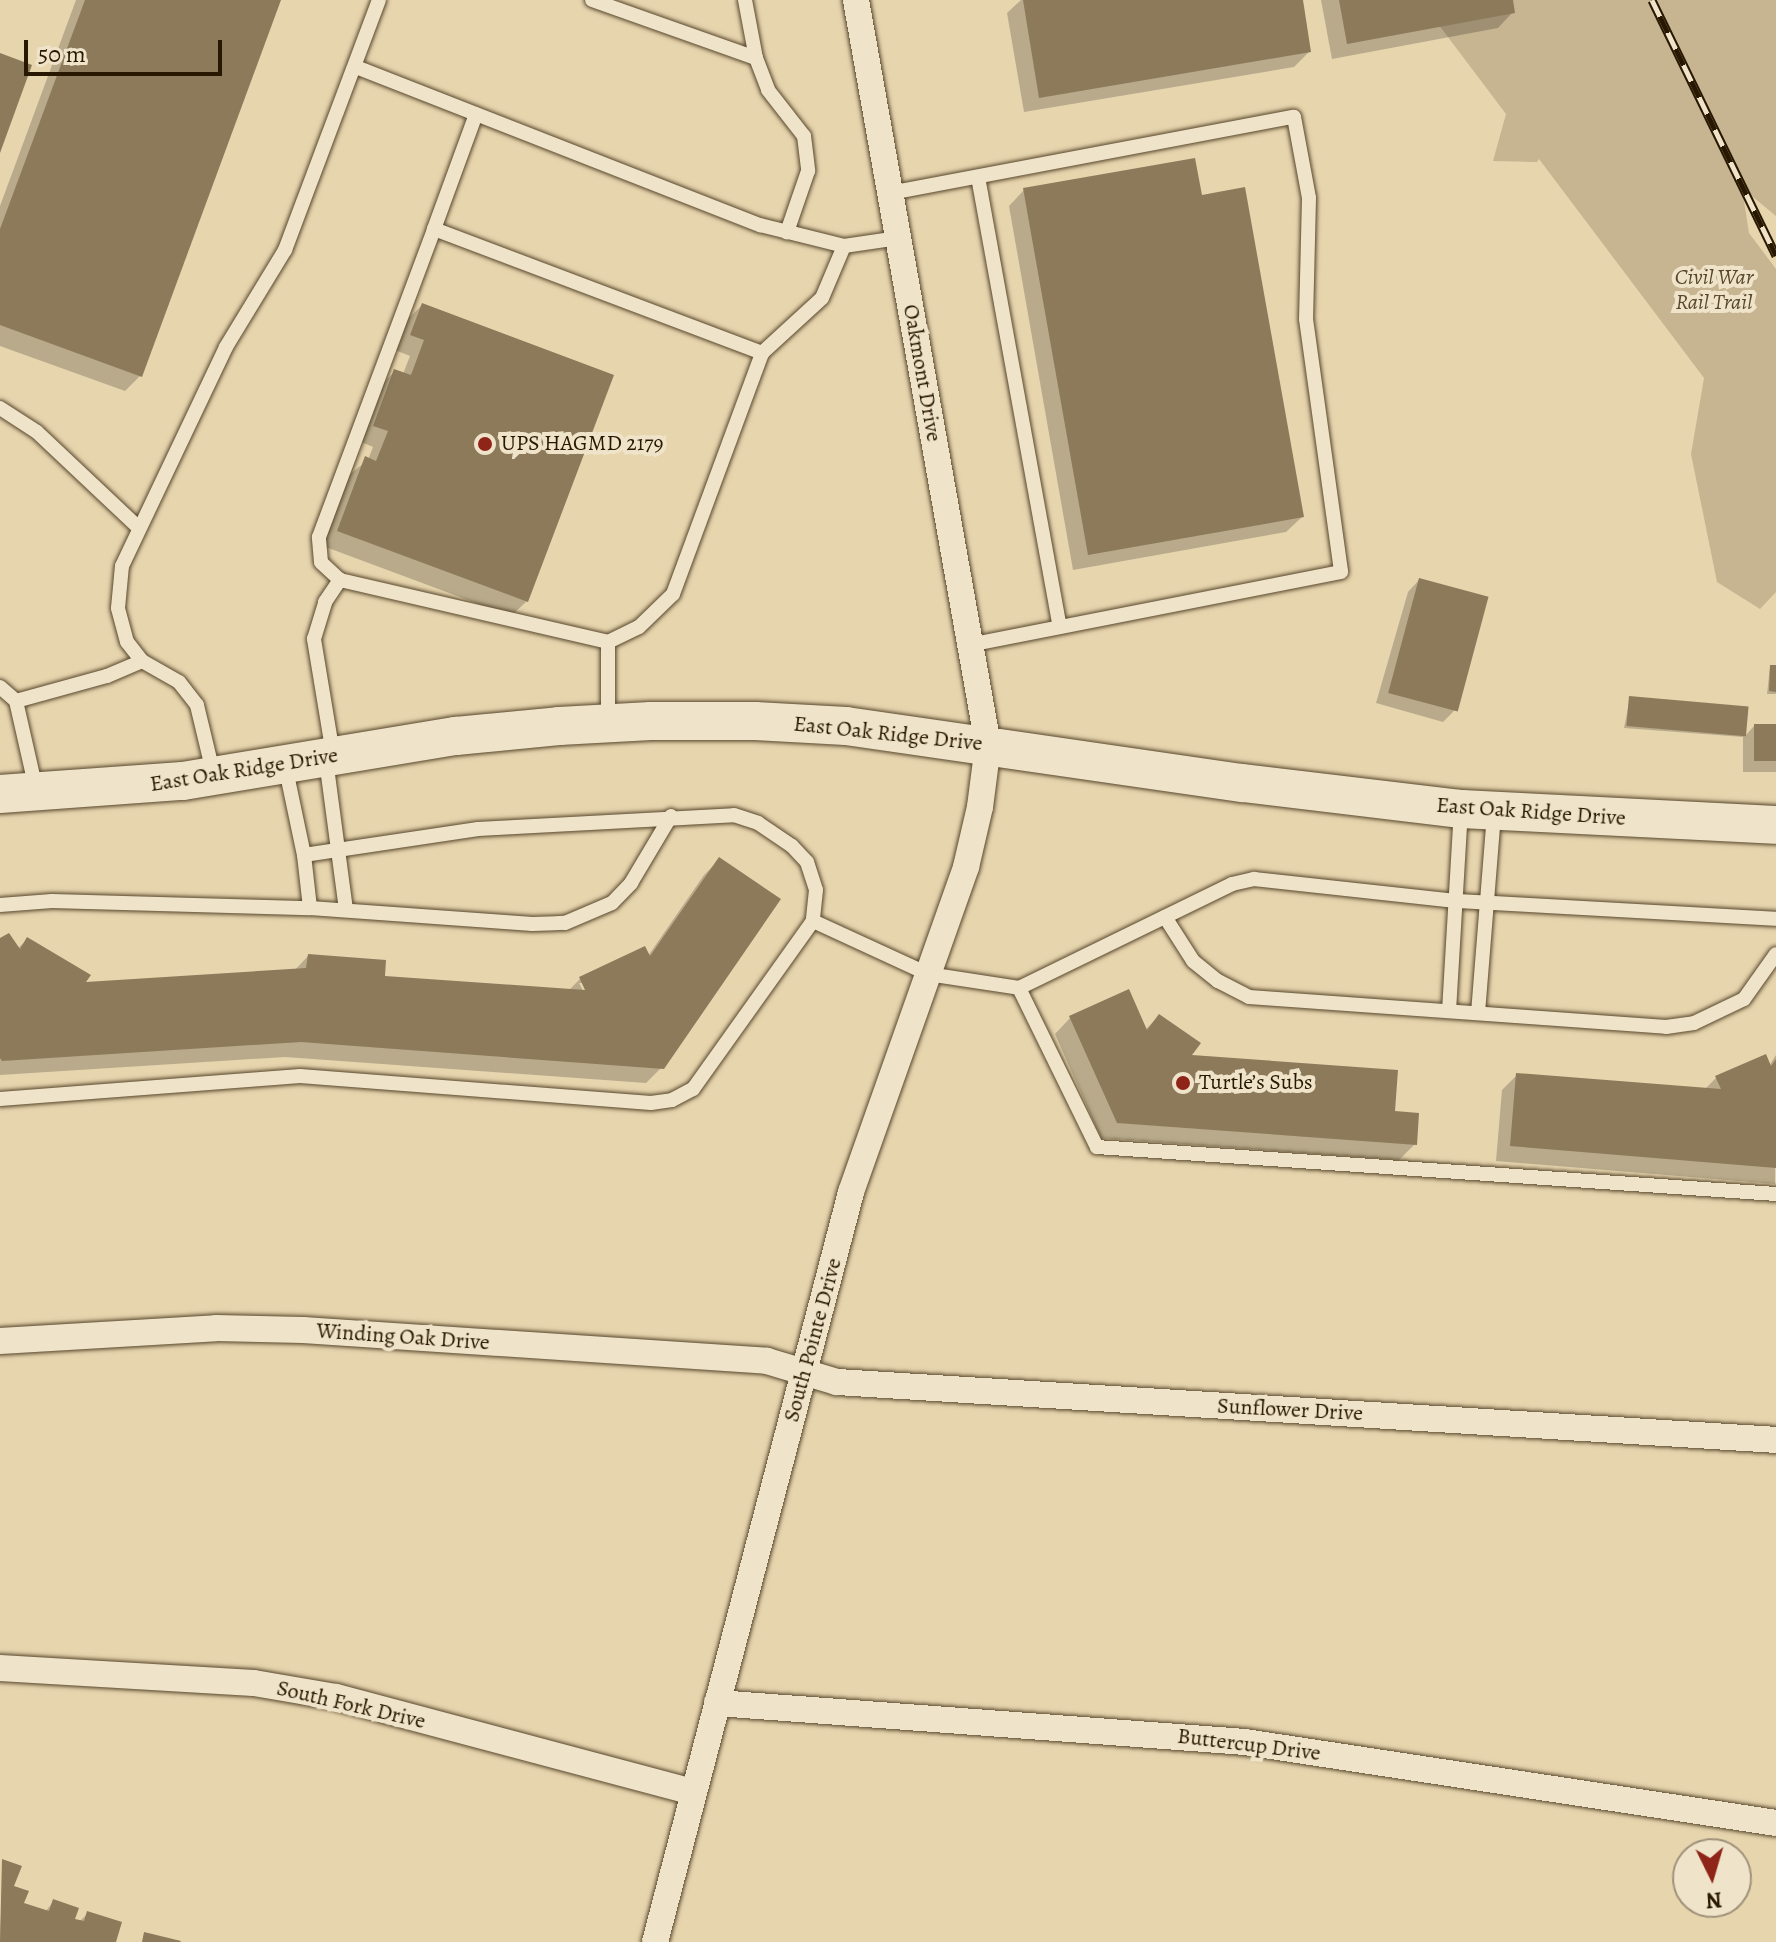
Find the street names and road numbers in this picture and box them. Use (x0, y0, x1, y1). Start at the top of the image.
street label: Oakmont Drive (897, 302, 947, 444)
street label: East Oak Ridge Drive (792, 711, 984, 757)
street label: East Oak Ridge Drive (148, 742, 340, 798)
street label: East Oak Ridge Drive (1435, 792, 1627, 832)
street label: South Pointe Drive (778, 1255, 848, 1425)
street label: Winding Oak Drive (316, 1318, 490, 1356)
street label: Sunflower Drive (1216, 1393, 1364, 1427)
street label: South Fork Drive (274, 1675, 428, 1735)
street label: Buttercup Drive (1176, 1723, 1322, 1767)

